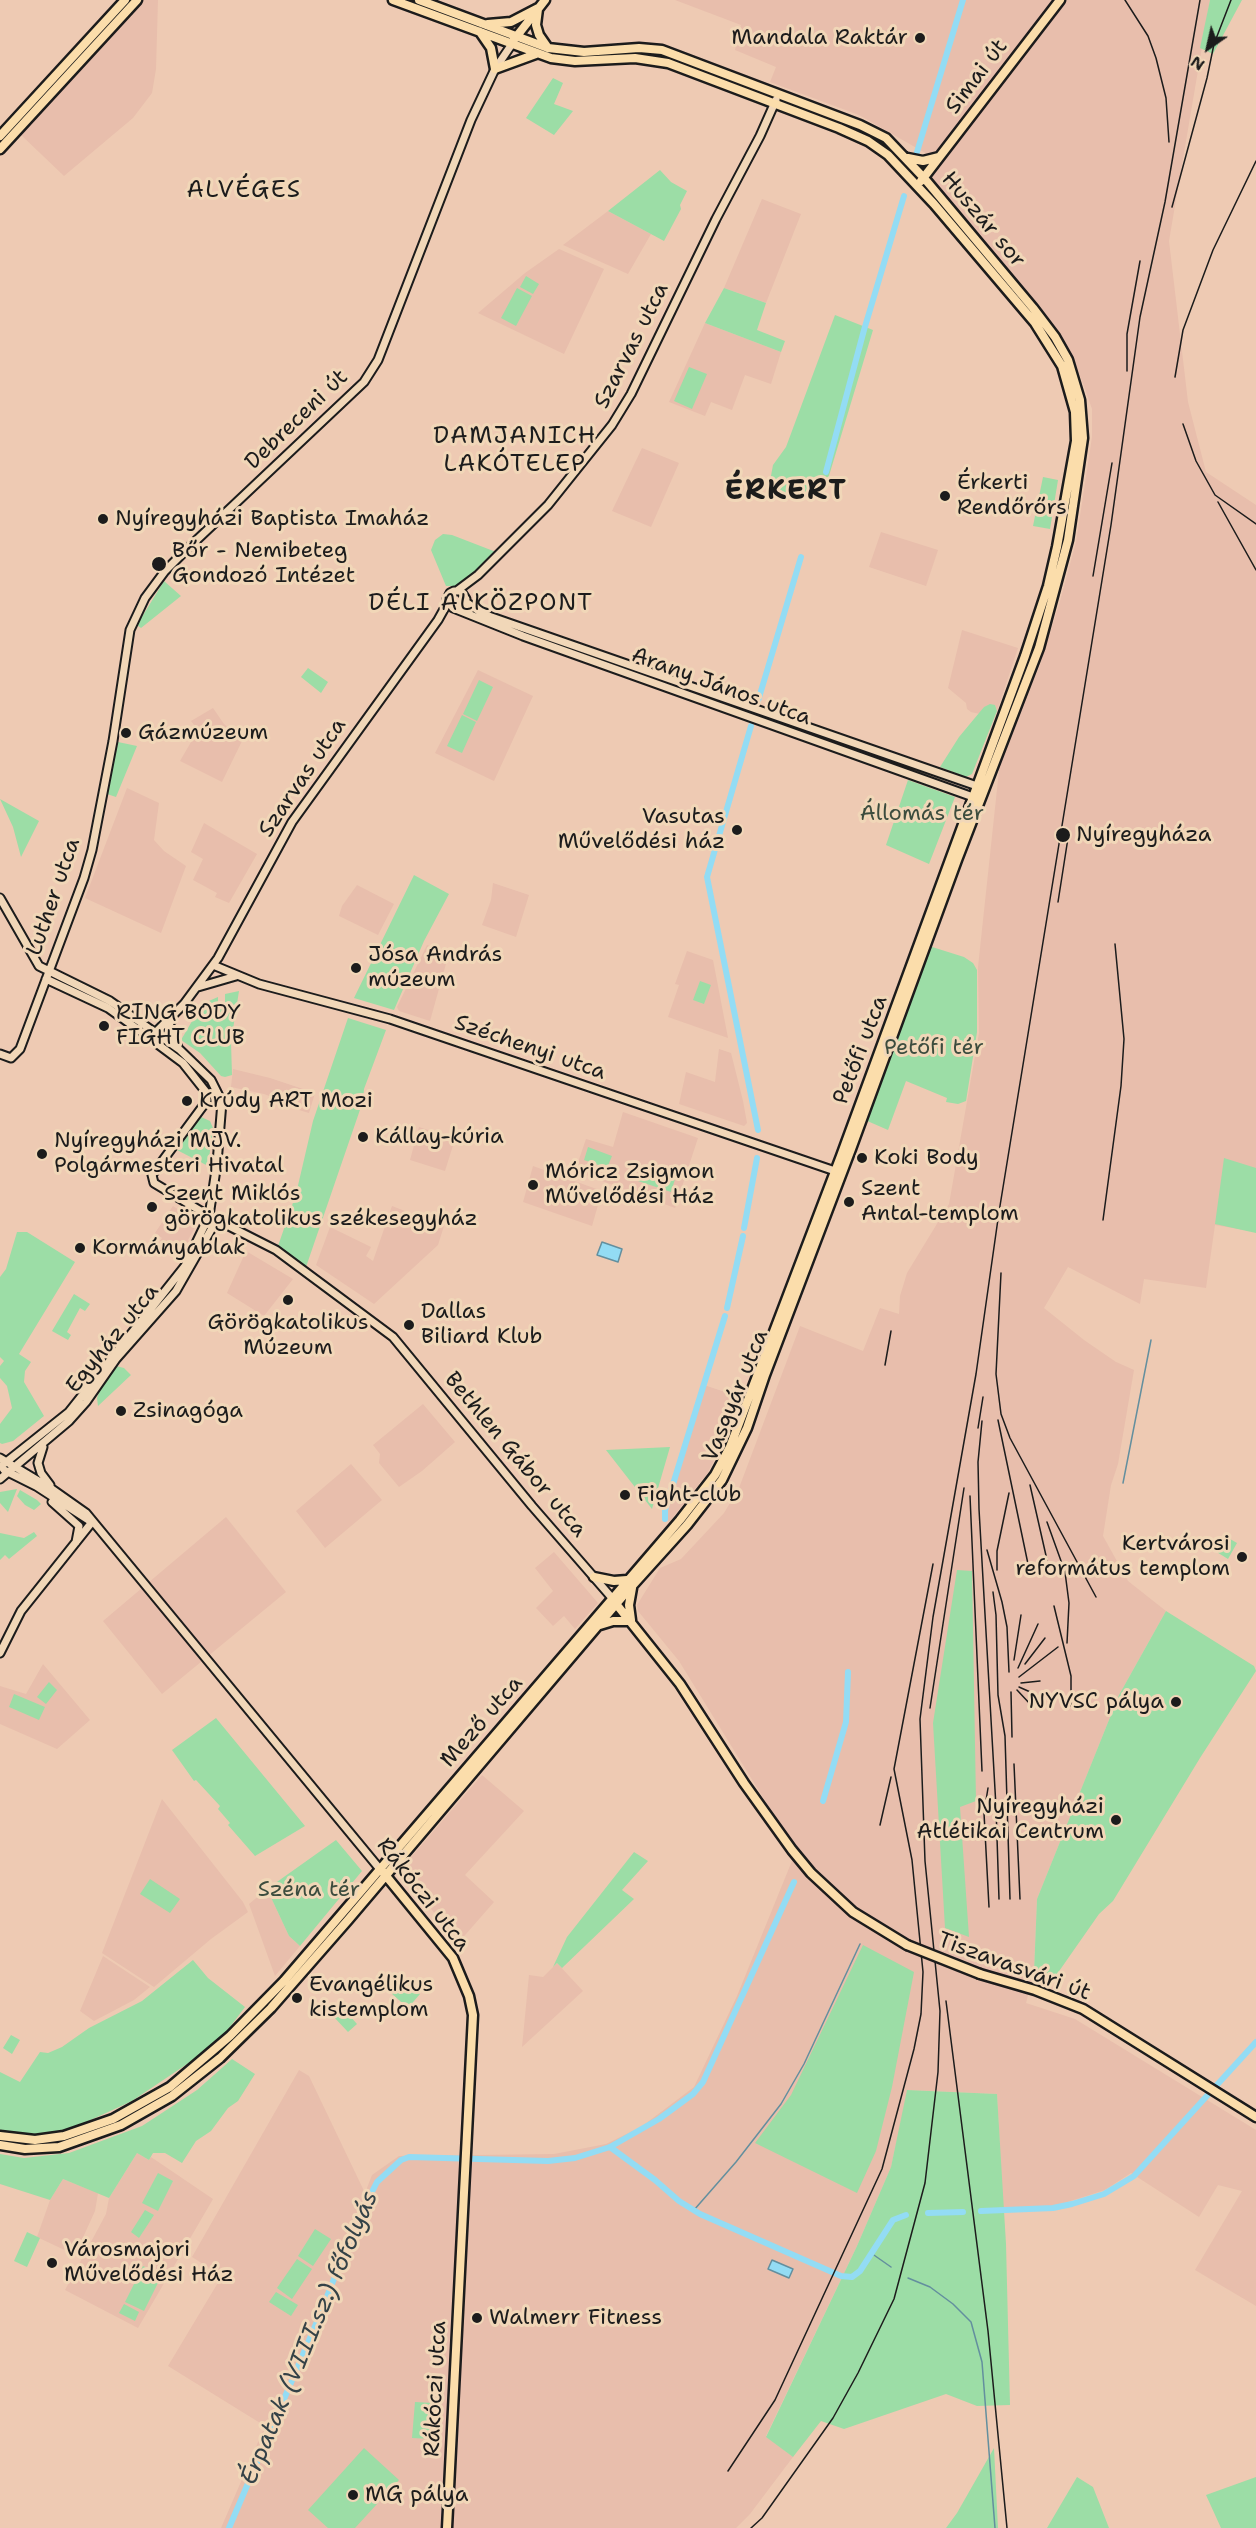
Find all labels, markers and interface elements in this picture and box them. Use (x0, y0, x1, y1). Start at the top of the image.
north arrow (1178, 18, 1238, 78)
place label: Mandala Raktár (731, 25, 908, 51)
marker: Mandala Raktár (913, 31, 927, 45)
street label: Simai út (940, 34, 1014, 120)
text: N (1187, 51, 1209, 76)
street label: Huszár sor (935, 167, 1031, 273)
district label: ALVÉGES (186, 177, 302, 205)
street label: Szarvas utca (589, 279, 675, 413)
street label: Debreceni út (240, 364, 354, 476)
district label: DAMJANICH LAKÓTELEP (433, 423, 597, 479)
place label: Érkerti Rendőrőrs (957, 470, 1067, 522)
district label: ÉRKERT (725, 475, 847, 509)
marker: Érkerti Rendőrőrs (938, 489, 952, 503)
place label: Nyíregyházi Baptista Imaház (115, 506, 429, 532)
marker: Nyíregyházi Baptista Imaház (96, 512, 110, 526)
place label: Bőr - Nemibeteg Gondozó Intézet (172, 538, 355, 590)
marker: Bőr - Nemibeteg Gondozó Intézet (150, 555, 168, 573)
district label: DÉLI ALKÖZPONT (368, 590, 594, 618)
street label: Arany János utca (628, 642, 814, 732)
street label: Szarvas utca (254, 714, 352, 842)
place label: Gázmúzeum (138, 720, 268, 746)
marker: Gázmúzeum (119, 726, 133, 740)
park label: Állomás tér (860, 801, 984, 827)
place label: Vasutas Művelődési ház (558, 804, 725, 855)
place label: Nyíregyháza (1076, 822, 1212, 848)
marker: Vasutas Művelődési ház (730, 823, 744, 837)
marker: Nyíregyháza (1054, 826, 1072, 844)
street label: Luther utca (22, 835, 86, 959)
place label: Jósa András múzeum (368, 942, 502, 993)
marker: Jósa András múzeum (349, 961, 363, 975)
street label: Petőfi utca (828, 992, 894, 1108)
place label: RING BODY FIGHT CLUB (116, 1000, 245, 1052)
street label: Széchenyi utca (451, 1010, 609, 1086)
marker: RING BODY FIGHT CLUB (97, 1019, 111, 1033)
park label: Petőfi tér (884, 1035, 984, 1061)
place label: Krúdy ART Mozi (199, 1088, 373, 1114)
marker: Krúdy ART Mozi (180, 1094, 194, 1108)
place label: Kállay-kúria (375, 1124, 504, 1150)
place label: Nyíregyházi MJV. Polgármesteri Hivatal (54, 1128, 284, 1180)
marker: Kállay-kúria (356, 1130, 370, 1144)
place label: Koki Body (874, 1145, 979, 1171)
marker: Nyíregyházi MJV. Polgármesteri Hivatal (35, 1147, 49, 1161)
marker: Koki Body (855, 1151, 869, 1165)
place label: Móricz Zsigmon Művelődési Ház (545, 1159, 715, 1210)
place label: Szent Antal-templom (861, 1176, 1019, 1228)
marker: Móricz Zsigmon Művelődési Ház (526, 1178, 540, 1192)
place label: Szent Miklós görögkatolikus székesegyház (164, 1181, 478, 1232)
marker: Szent Antal-templom (842, 1195, 856, 1209)
marker: Szent Miklós görögkatolikus székesegyház (145, 1200, 159, 1214)
place label: Kormányablak (92, 1235, 246, 1261)
marker: Kormányablak (73, 1241, 87, 1255)
street label: Egyház utca (61, 1279, 165, 1399)
marker: Görögkatolikus Múzeum (281, 1293, 295, 1307)
place label: Dallas Biliard Klub (421, 1299, 542, 1350)
place label: Görögkatolikus Múzeum (207, 1310, 369, 1362)
marker: Dallas Biliard Klub (402, 1318, 416, 1332)
street label: Vasgyár utca (698, 1326, 774, 1466)
street label: Bethlen Gábor utca (438, 1367, 592, 1543)
place label: Zsinagóga (133, 1398, 243, 1424)
marker: Zsinagóga (114, 1404, 128, 1418)
place label: Fight-club (637, 1482, 741, 1508)
marker: Fight-club (618, 1488, 632, 1502)
place label: Kertvárosi református templom (1015, 1531, 1230, 1582)
marker: Kertvárosi református templom (1235, 1550, 1249, 1564)
street label: Mező utca (435, 1671, 529, 1773)
place label: NYVSC pálya (1028, 1689, 1164, 1715)
marker: NYVSC pálya (1169, 1695, 1183, 1709)
place label: Nyíregyházi Atlétikai Centrum (916, 1794, 1104, 1846)
marker: Nyíregyházi Atlétikai Centrum (1109, 1813, 1123, 1827)
street label: Rákóczi utca (371, 1833, 475, 1957)
park label: Széna tér (258, 1877, 360, 1903)
street label: Tiszavasvári út (934, 1927, 1094, 2007)
place label: Evangélikus kistemplom (309, 1972, 433, 2024)
marker: Evangélikus kistemplom (290, 1991, 304, 2005)
water label: Érpatak (VIII.sz.) főfolyás (235, 2187, 385, 2489)
place label: Városmajori Művelődési Ház (64, 2237, 234, 2288)
marker: Városmajori Művelődési Ház (45, 2256, 59, 2270)
place label: Walmerr Fitness (489, 2305, 662, 2331)
marker: Walmerr Fitness (470, 2311, 484, 2325)
street label: Rákóczi utca (419, 2320, 453, 2458)
place label: MG pálya (365, 2482, 468, 2508)
marker: MG pálya (346, 2488, 360, 2502)

